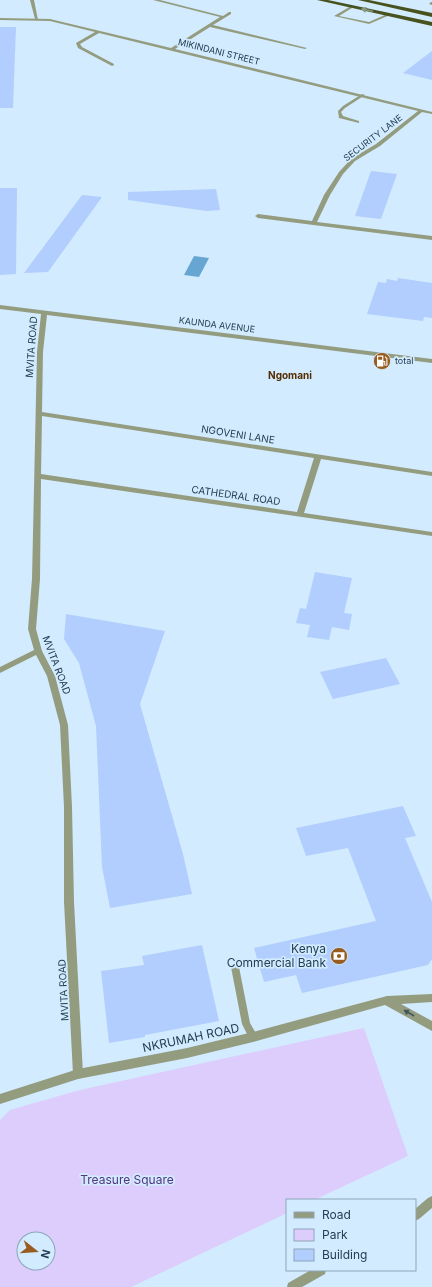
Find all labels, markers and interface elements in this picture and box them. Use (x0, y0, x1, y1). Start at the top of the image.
one-way arrow (360, 7, 373, 13)
street label: MIKINDANI STREET (177, 36, 261, 67)
street label: SECURITY LANE (341, 112, 404, 163)
street label: KAUNDA AVENUE (178, 314, 256, 335)
street label: MVITA ROAD (23, 316, 39, 378)
fuel station icon: total (372, 351, 392, 371)
place label: total (395, 355, 413, 366)
district label: Ngomani (268, 369, 312, 382)
street label: NGOVENI LANE (200, 422, 276, 446)
street label: CATHEDRAL ROAD (191, 483, 281, 507)
street label: MVITA ROAD (40, 634, 74, 696)
place label: Kenya Commercial Bank (227, 941, 326, 970)
bank icon: Kenya Commercial Bank (329, 946, 349, 966)
street label: MVITA ROAD (55, 959, 71, 1021)
one-way arrow (403, 1010, 415, 1017)
street label: NKRUMAH ROAD (141, 1020, 241, 1055)
park label: Treasure Square (80, 1172, 174, 1187)
legend (286, 1199, 416, 1271)
text: Road (322, 1207, 351, 1222)
text: Park (322, 1227, 348, 1242)
north arrow (16, 1231, 56, 1271)
text: Building (322, 1247, 367, 1262)
text: N (38, 1248, 53, 1260)

